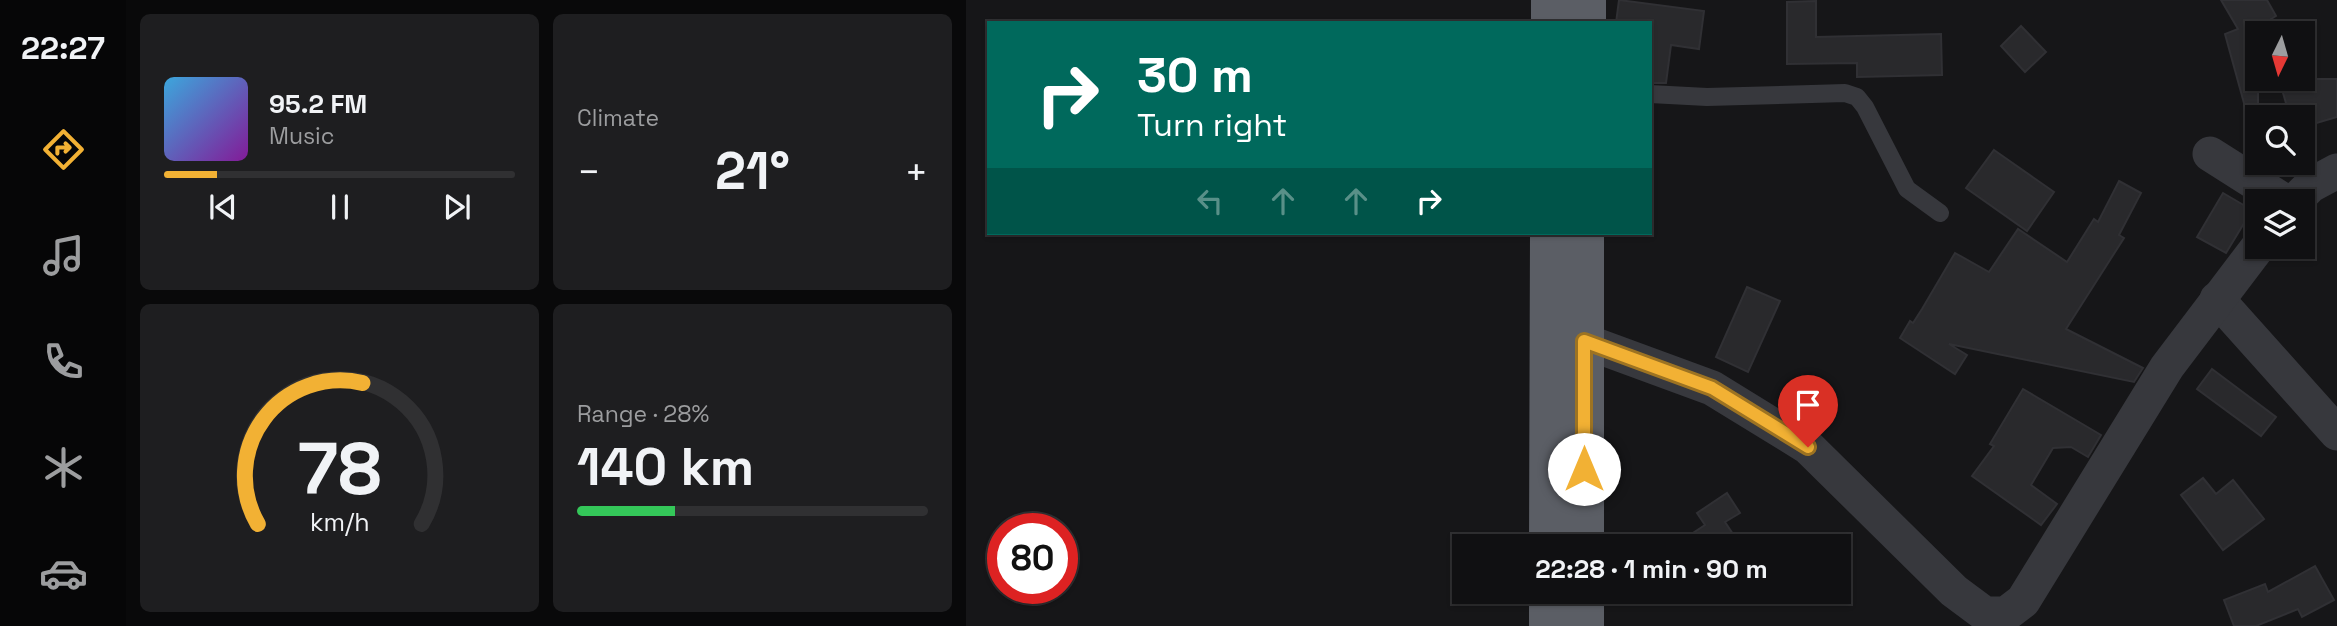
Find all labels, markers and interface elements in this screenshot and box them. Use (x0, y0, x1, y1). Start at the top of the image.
north arrow (2245, 21, 2315, 91)
map controls (2245, 21, 2315, 259)
text: 22:27 (21, 28, 105, 68)
text: 30 m (1137, 44, 1253, 106)
icon: right (1022, 49, 1113, 140)
text: 95.2 FM (269, 87, 367, 121)
text: Climate (577, 103, 659, 133)
text: Turn right (1137, 105, 1287, 145)
button: search (2245, 105, 2315, 175)
text: Music (269, 121, 334, 151)
icon: directions (39, 125, 88, 174)
text: 21° (715, 138, 790, 204)
text: − (577, 148, 601, 196)
text: + (904, 148, 928, 196)
icon: left (1191, 182, 1229, 220)
icon: ahead (1264, 182, 1302, 220)
icon: ahead (1337, 182, 1375, 220)
icon: right (1410, 182, 1448, 220)
icon: previous (204, 188, 242, 226)
icon: pause (321, 188, 359, 226)
icon: next (438, 188, 476, 226)
button: layers (2245, 189, 2315, 259)
icon: music (39, 231, 88, 280)
icon: phone (39, 337, 88, 386)
pin (1778, 375, 1838, 447)
icon: arrive (1789, 386, 1827, 424)
text: Range · 28% (577, 399, 709, 429)
text: 78 (297, 422, 382, 515)
position arrow (1547, 432, 1621, 506)
text: 140 km (577, 434, 754, 500)
icon: climate (39, 443, 88, 492)
text: km/h (310, 506, 369, 538)
speed limit sign: 80 (987, 513, 1078, 604)
icon: car (39, 549, 88, 598)
text: 22:28 · 1 min · 90 m (1535, 552, 1768, 586)

